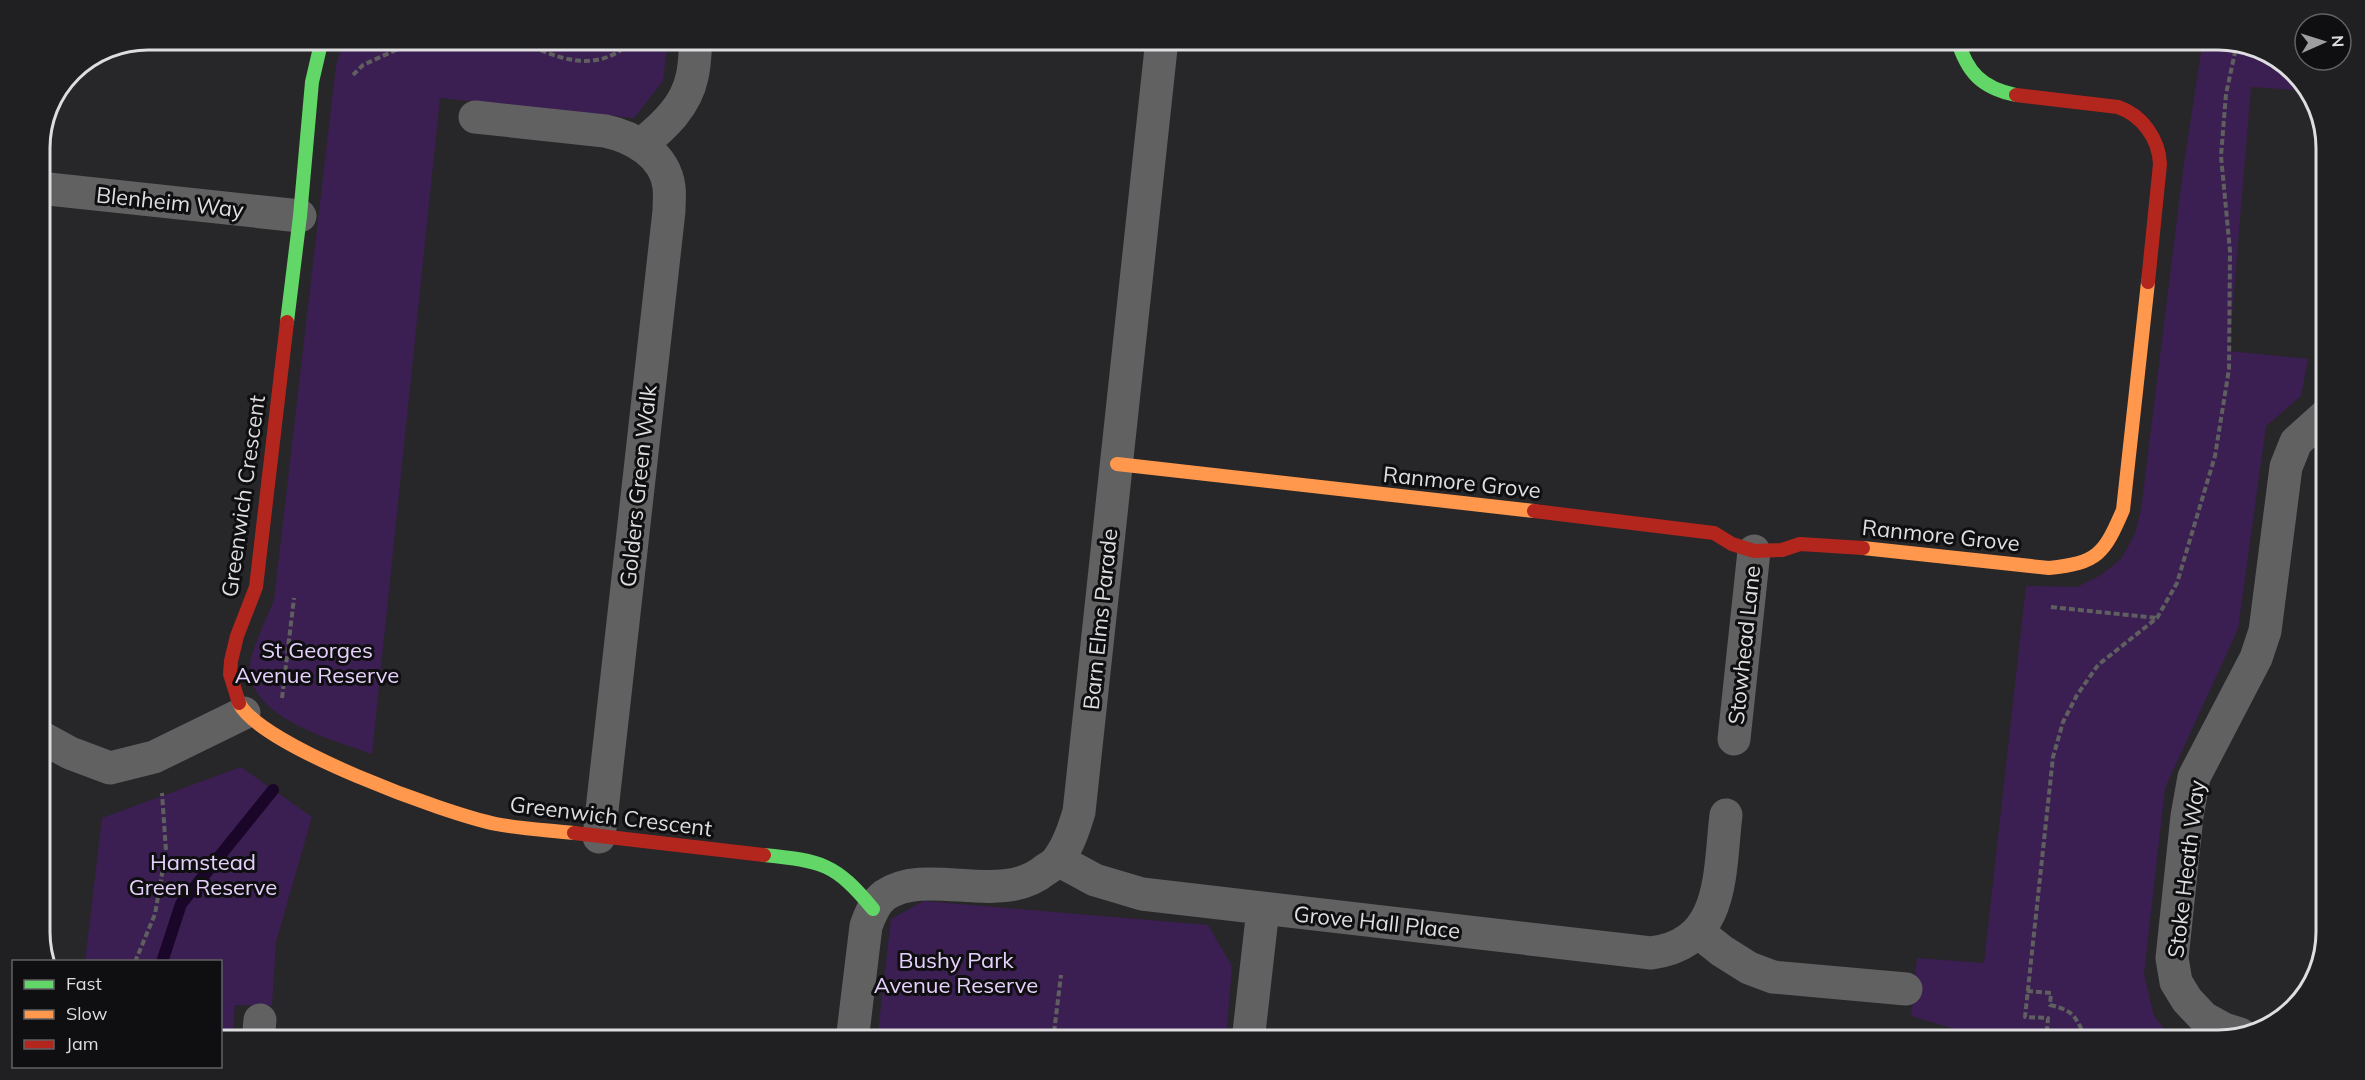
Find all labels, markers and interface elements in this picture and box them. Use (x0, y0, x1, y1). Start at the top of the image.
north arrow (2293, 12, 2353, 72)
text: N (2328, 35, 2348, 48)
street label: Blenheim Way (95, 180, 245, 224)
street label: Golders Green Walk (613, 383, 663, 588)
street label: Greenwich Crescent (215, 393, 271, 599)
street label: Ranmore Grove (1382, 460, 1542, 504)
street label: Ranmore Grove (1861, 513, 2021, 557)
street label: Barn Elms Parade (1077, 527, 1123, 711)
street label: Stowhead Lane (1722, 564, 1766, 726)
park label: St Georges Avenue Reserve (235, 636, 399, 689)
street label: Stoke Heath Way (2161, 778, 2211, 960)
street label: Greenwich Crescent (508, 790, 714, 842)
park label: Hamstead Green Reserve (129, 848, 277, 901)
street label: Grove Hall Place (1292, 899, 1462, 945)
park label: Bushy Park Avenue Reserve (874, 946, 1038, 999)
legend (12, 960, 222, 1068)
text: Fast (66, 972, 102, 995)
text: Slow (66, 1002, 108, 1025)
text: Jam (66, 1032, 99, 1055)

